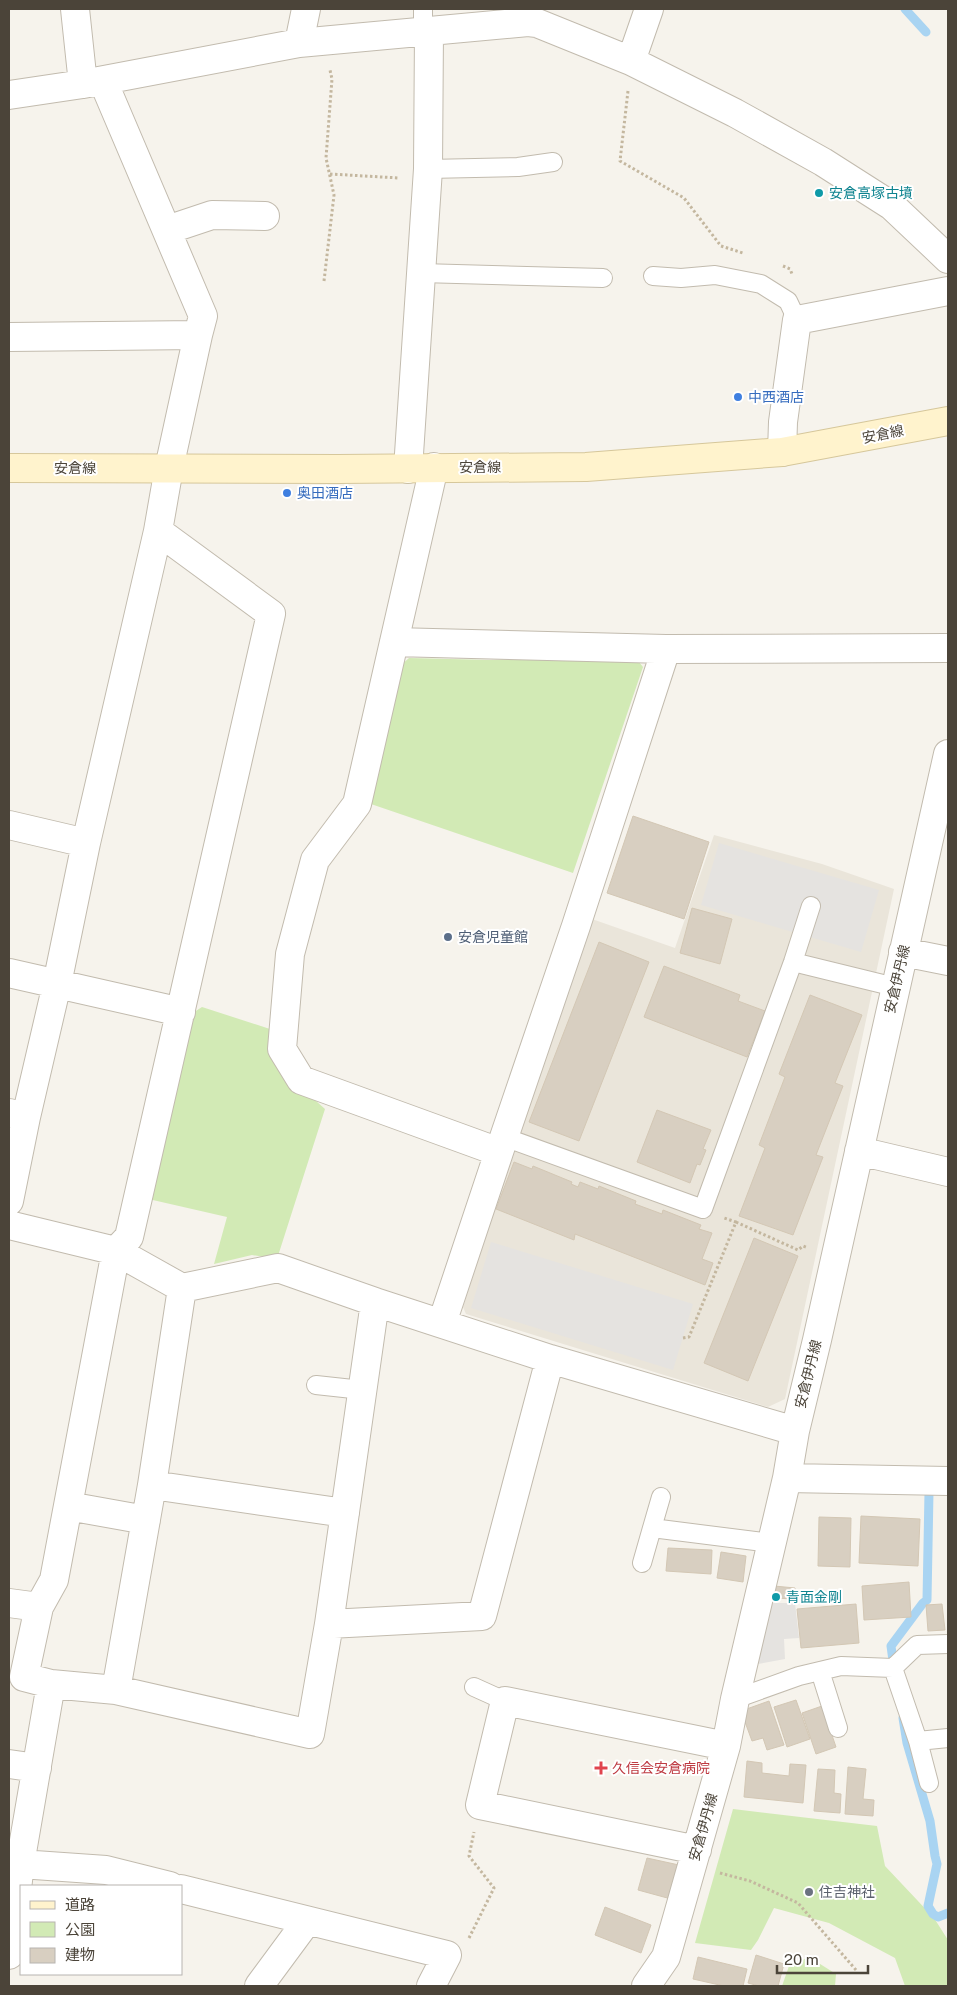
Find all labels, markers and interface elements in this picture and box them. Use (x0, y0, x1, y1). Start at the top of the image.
place label: 安倉高塚古墳 (829, 185, 913, 201)
marker: 安倉高塚古墳 (813, 187, 825, 199)
place label: 中西酒店 (748, 389, 804, 405)
marker: 中西酒店 (732, 391, 744, 403)
street label: 安倉線 (861, 422, 905, 446)
street label: 安倉線 (459, 459, 501, 475)
street label: 安倉線 (54, 460, 96, 476)
place label: 奥田酒店 (297, 485, 353, 501)
marker: 奥田酒店 (281, 487, 293, 499)
place label: 安倉児童館 (458, 929, 528, 945)
marker: 安倉児童館 (442, 931, 454, 943)
street label: 安倉伊丹線 (881, 943, 913, 1015)
street label: 安倉伊丹線 (792, 1338, 824, 1410)
place label: 青面金剛 (786, 1589, 842, 1605)
marker: 青面金剛 (770, 1591, 782, 1603)
place label: 久信会安倉病院 (612, 1760, 710, 1776)
marker: 久信会安倉病院 (594, 1761, 608, 1775)
street label: 安倉伊丹線 (686, 1791, 720, 1863)
place label: 住吉神社 (819, 1884, 875, 1900)
legend (20, 1885, 182, 1975)
marker: 住吉神社 (803, 1886, 815, 1898)
text: 道路 (65, 1896, 95, 1913)
text: 公園 (65, 1921, 95, 1938)
scale bar (777, 1942, 868, 1974)
text: 建物 (65, 1946, 95, 1963)
text: 20 m (784, 1951, 819, 1968)

